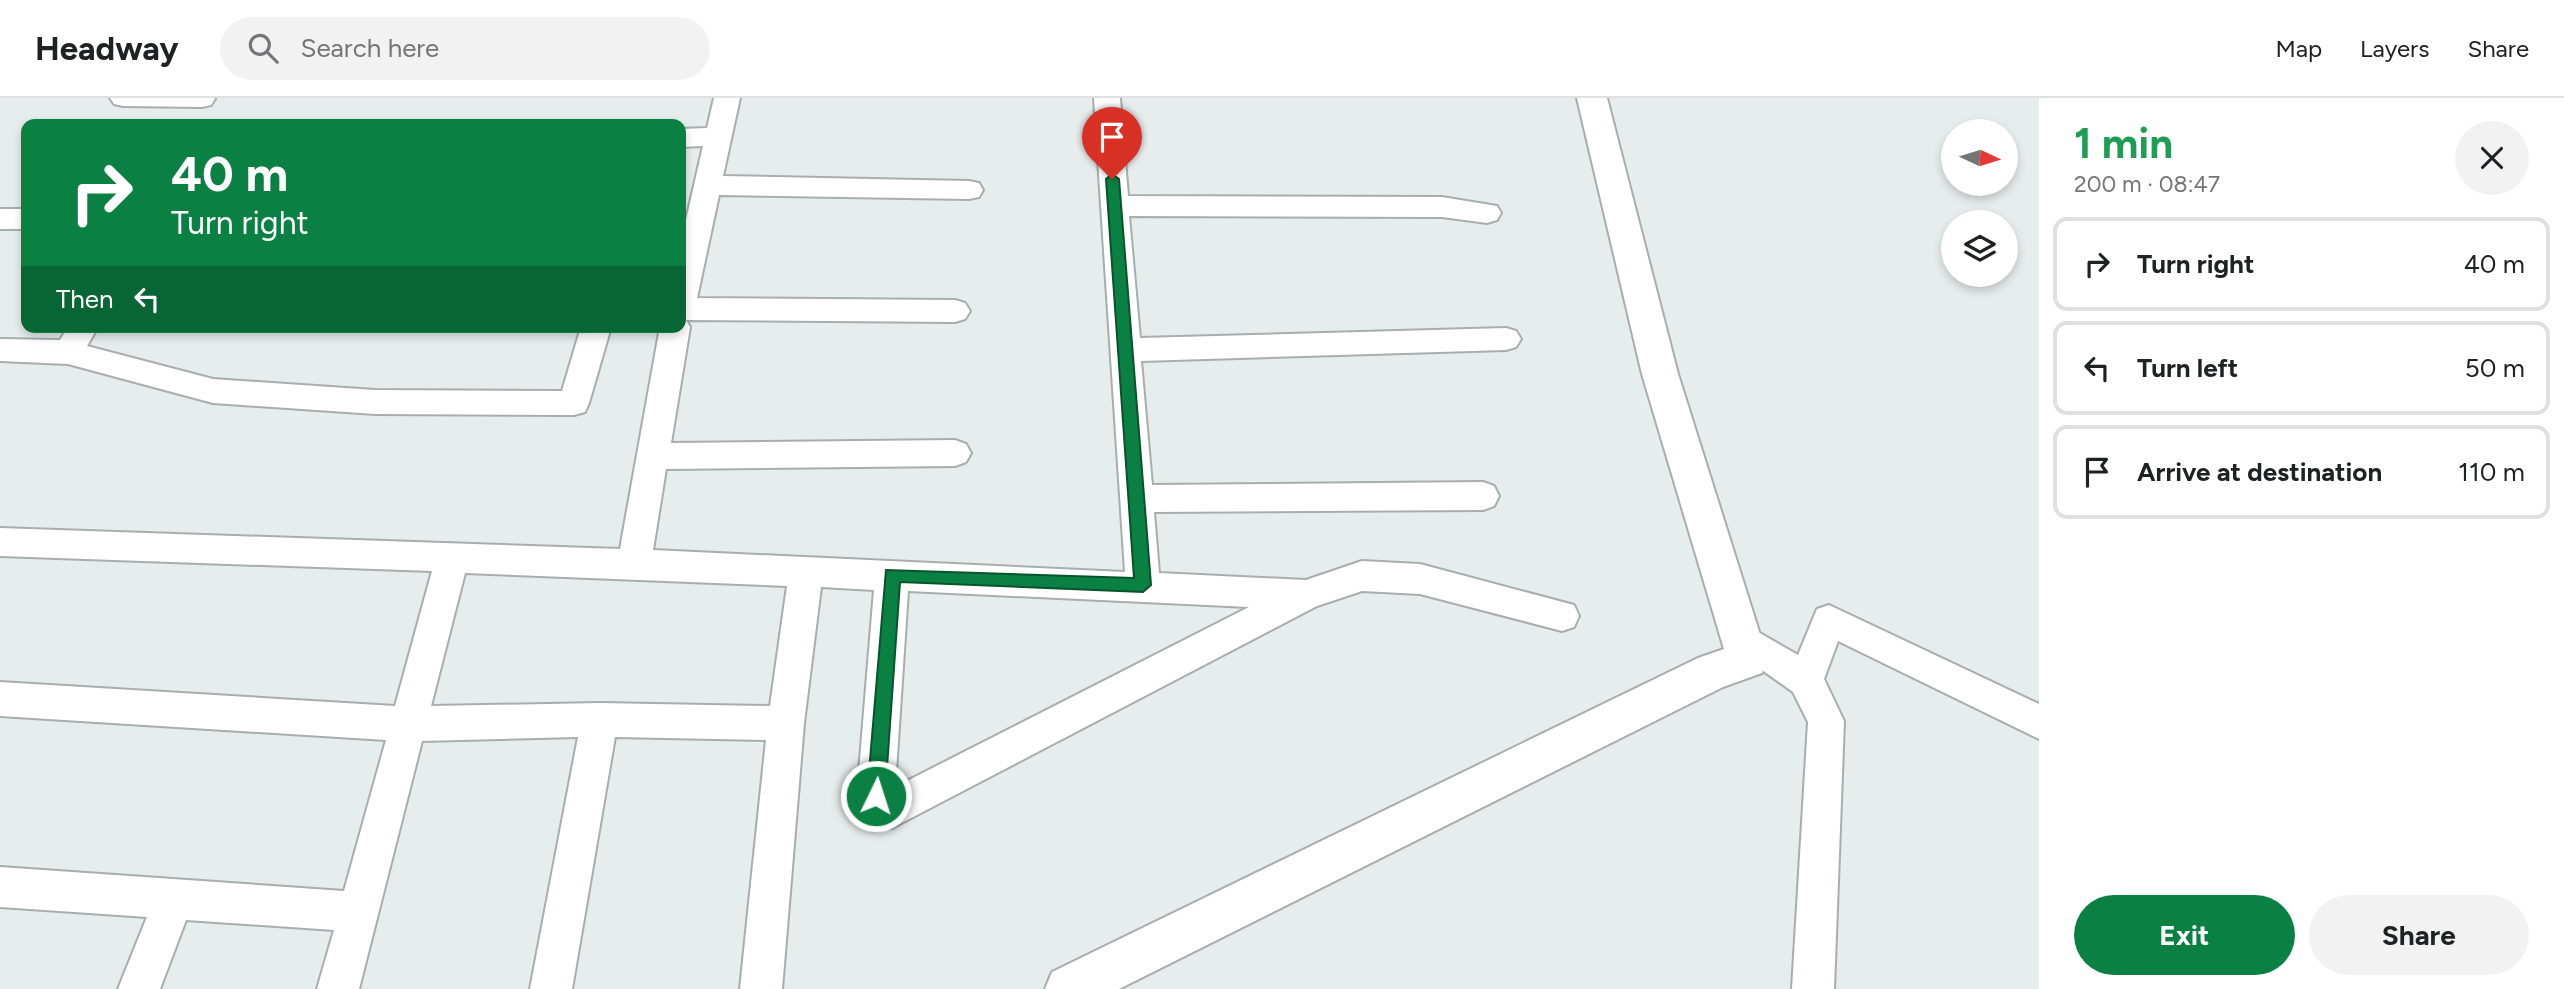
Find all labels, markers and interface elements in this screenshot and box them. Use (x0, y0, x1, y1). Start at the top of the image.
search box (220, 17, 710, 80)
text: Headway (35, 29, 178, 68)
icon: search (244, 29, 282, 67)
text: Search here (300, 32, 439, 64)
text: Map (2275, 34, 2322, 63)
text: Layers (2360, 34, 2429, 63)
text: Share (2467, 34, 2529, 63)
pin (1082, 107, 1142, 179)
icon: arrive (1093, 118, 1131, 156)
text: 1 min (2074, 118, 2173, 169)
north arrow (1941, 119, 2018, 196)
map controls (1941, 119, 2018, 287)
button: close (2455, 121, 2529, 195)
text: 40 m (171, 144, 288, 203)
icon: right (56, 147, 147, 238)
text: 200 m · 08:47 (2074, 170, 2220, 198)
text: Turn right (171, 204, 309, 242)
button: layers (1941, 210, 2018, 287)
icon: right (2078, 245, 2116, 283)
text: Turn right (2137, 248, 2254, 280)
text: 40 m (2464, 248, 2525, 280)
icon: left (128, 280, 166, 318)
text: Then (56, 283, 114, 315)
icon: left (2078, 349, 2116, 387)
text: Turn left (2137, 352, 2238, 384)
text: 50 m (2465, 352, 2525, 384)
icon: arrive (2078, 453, 2116, 491)
text: Arrive at destination (2137, 456, 2382, 488)
text: 110 m (2458, 456, 2525, 488)
position arrow (839, 759, 913, 833)
button: Exit (2074, 895, 2295, 975)
button: Share (2309, 895, 2529, 975)

